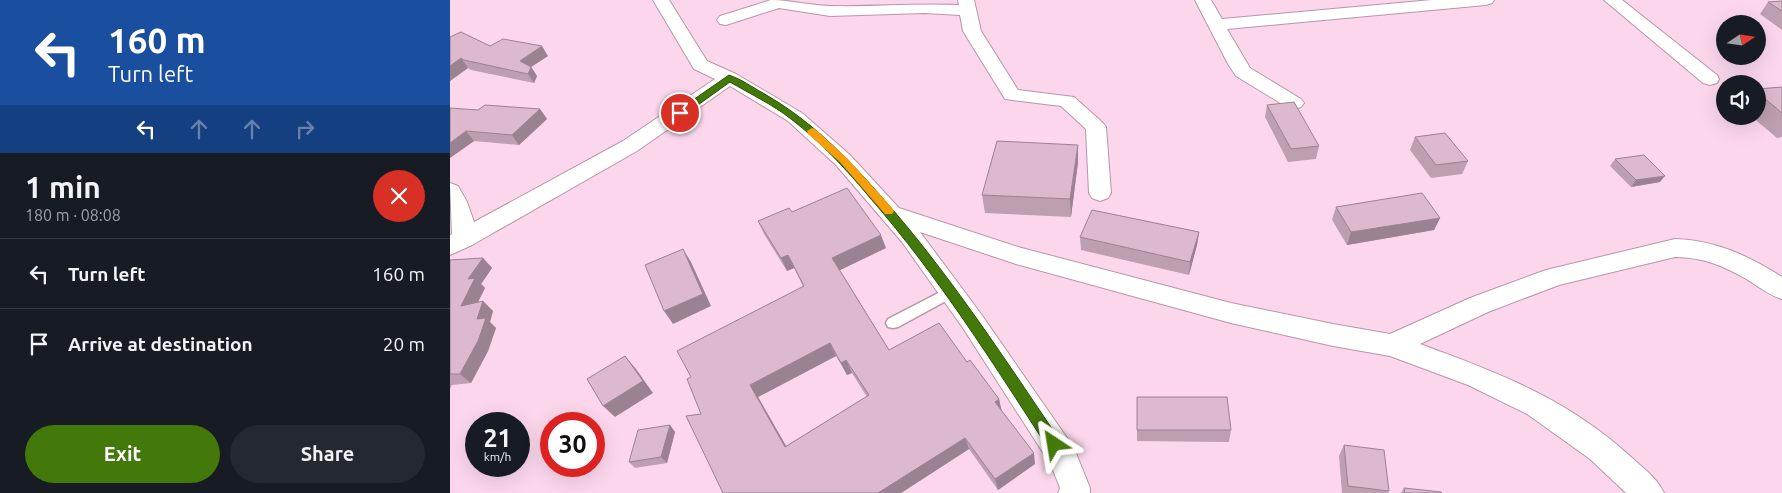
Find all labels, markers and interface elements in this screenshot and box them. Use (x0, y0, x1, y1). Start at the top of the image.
north arrow (1716, 15, 1766, 65)
map controls (1716, 15, 1766, 125)
icon: left (25, 20, 90, 85)
text: 160 m (108, 20, 206, 60)
text: Turn left (108, 61, 193, 86)
button: sound (1716, 75, 1766, 125)
pin (659, 92, 701, 134)
icon: arrive (666, 99, 694, 127)
icon: left (132, 115, 160, 143)
icon: ahead (185, 115, 213, 143)
icon: ahead (238, 115, 266, 143)
icon: right (291, 115, 319, 143)
text: 1 min (25, 170, 101, 204)
button: close (373, 170, 425, 222)
text: 180 m · 08:08 (25, 206, 121, 224)
icon: left (25, 260, 53, 288)
text: Turn left (68, 263, 146, 285)
text: 160 m (372, 263, 425, 285)
icon: arrive (25, 330, 53, 358)
text: Arrive at destination (68, 333, 253, 355)
text: 20 m (383, 333, 425, 355)
speed limit sign: 30 (540, 412, 605, 477)
position arrow (1027, 417, 1079, 469)
text: 21 (483, 424, 512, 452)
button: Exit (25, 425, 220, 483)
button: Share (230, 425, 425, 483)
text: km/h (484, 450, 511, 463)

